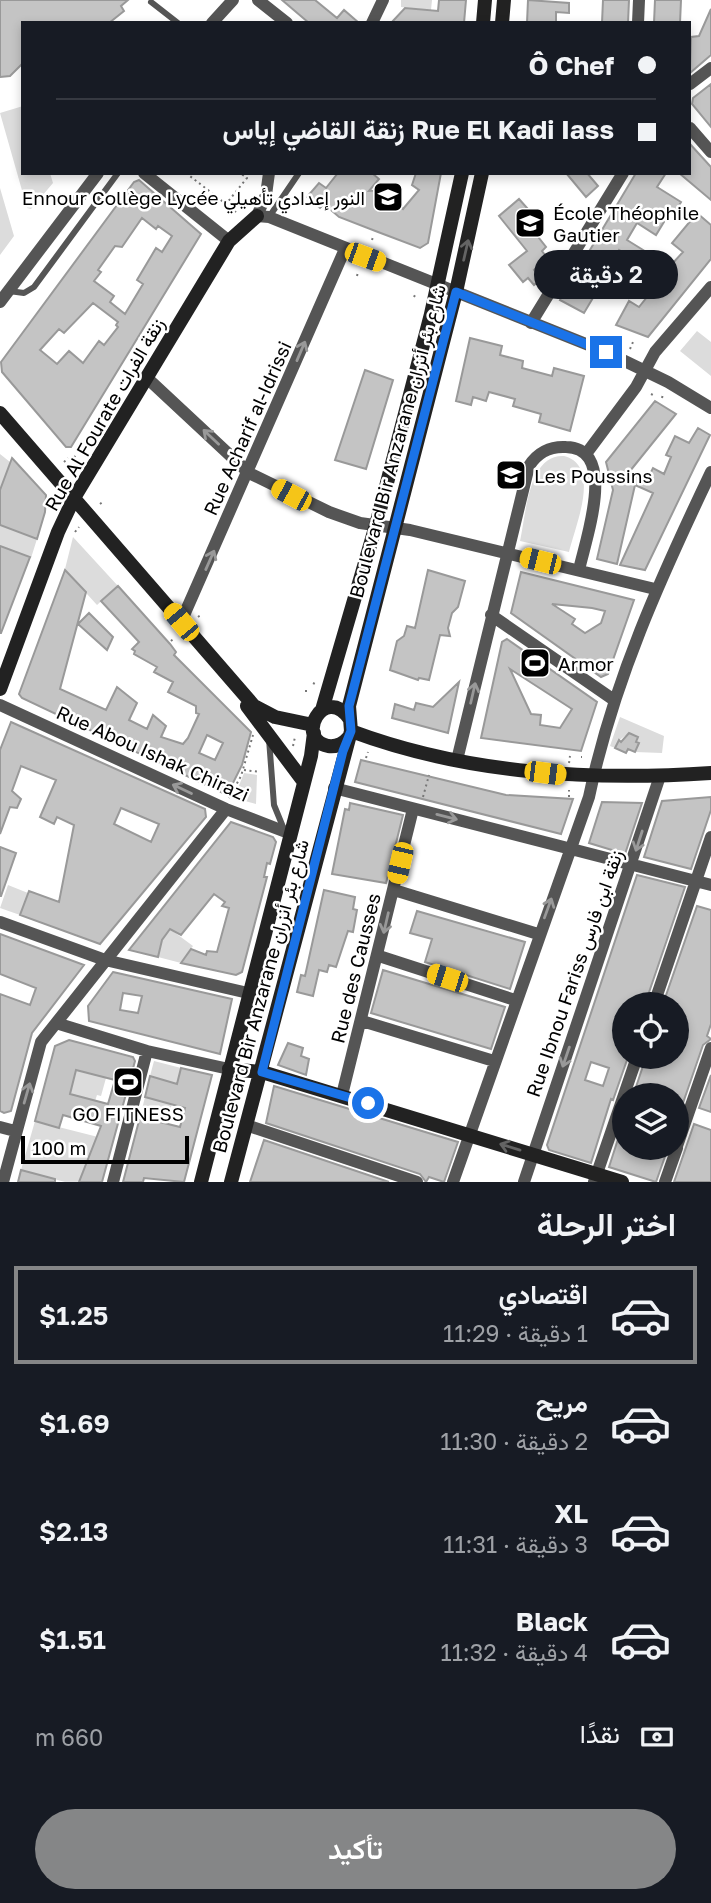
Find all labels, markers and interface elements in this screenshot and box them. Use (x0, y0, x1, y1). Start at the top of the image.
text: Ô Chef (529, 50, 614, 81)
text: Rue El Kadi Iass زنقة القاضي إياس (222, 114, 614, 145)
school or university icon: Ennour Collège Lycée النور إعدادي تأهيلي (371, 180, 405, 214)
place label: Ennour Collège Lycée النور إعدادي تأهيلي (22, 186, 365, 214)
place label: École Théophile Gautier (553, 201, 699, 246)
school or university icon: École Théophile Gautier (513, 206, 547, 240)
car (342, 240, 389, 274)
one-way arrow (460, 240, 473, 262)
callout: 2 دقيقة (534, 250, 678, 300)
text: 2 دقيقة (569, 260, 643, 288)
street label: Boulevard Bir Anzarane شارع بئر أنزران (344, 282, 452, 601)
street label: Rue Al Fourate زنقة الفرات (39, 313, 170, 515)
route end (590, 336, 622, 368)
street label: Rue Acharif al-Idrissi (198, 337, 296, 519)
one-way arrow (295, 341, 308, 363)
one-way arrow (203, 429, 220, 446)
school or university icon: Les Poussins (494, 458, 528, 492)
place label: Les Poussins (534, 464, 653, 487)
car (268, 476, 315, 514)
car (518, 546, 563, 576)
one-way arrow (204, 550, 217, 571)
car (160, 599, 203, 645)
sports icon: Armor (518, 646, 552, 680)
place label: Armor (558, 652, 614, 675)
one-way arrow (467, 682, 480, 705)
street label: Rue Abou Ishak Chirazi (53, 700, 253, 806)
car (523, 760, 568, 786)
one-way arrow (172, 781, 193, 794)
one-way arrow (436, 811, 458, 824)
one-way arrow (631, 830, 644, 852)
street label: Boulevard Bir Anzarane شارع بئر أنزران (207, 837, 315, 1156)
car (386, 840, 415, 886)
street label: Rue Ibnou Fariss زنقة ابن فارس (521, 846, 628, 1100)
street label: Rue des Causses (325, 891, 385, 1045)
one-way arrow (542, 898, 555, 920)
one-way arrow (379, 911, 392, 934)
car (424, 962, 471, 994)
map controls (612, 992, 689, 1160)
button: locate (612, 992, 689, 1069)
one-way arrow (559, 1046, 572, 1068)
sports icon: GO FITNESS (111, 1065, 145, 1099)
one-way arrow (21, 1082, 34, 1104)
button: layers (612, 1083, 689, 1160)
route start (352, 1087, 384, 1119)
place label: GO FITNESS (72, 1102, 184, 1125)
scale bar (21, 1133, 189, 1165)
text: 100 m (32, 1136, 86, 1159)
one-way arrow (499, 1140, 521, 1153)
text: اختر الرحلة (537, 1205, 676, 1243)
text: اقتصادي (499, 1279, 588, 1310)
icon: car (609, 1284, 672, 1347)
text: $1.25 (39, 1300, 108, 1331)
text: 1 دقيقة · 11:29 (443, 1319, 588, 1347)
text: مريح (536, 1387, 588, 1418)
icon: car (609, 1392, 672, 1455)
text: $1.69 (39, 1408, 110, 1439)
text: 2 دقيقة · 11:30 (440, 1427, 588, 1455)
text: XL (554, 1498, 588, 1529)
icon: car (609, 1500, 672, 1563)
text: $2.13 (39, 1516, 109, 1547)
text: 3 دقيقة · 11:31 (443, 1530, 588, 1558)
text: Black (516, 1606, 588, 1637)
icon: car (609, 1608, 672, 1671)
text: $1.51 (39, 1624, 106, 1655)
text: 4 دقيقة · 11:32 (441, 1638, 588, 1666)
text: نقدًا (580, 1718, 620, 1749)
icon: cash (638, 1718, 676, 1756)
text: 660 m (35, 1723, 103, 1751)
button: تأكيد (35, 1809, 676, 1889)

